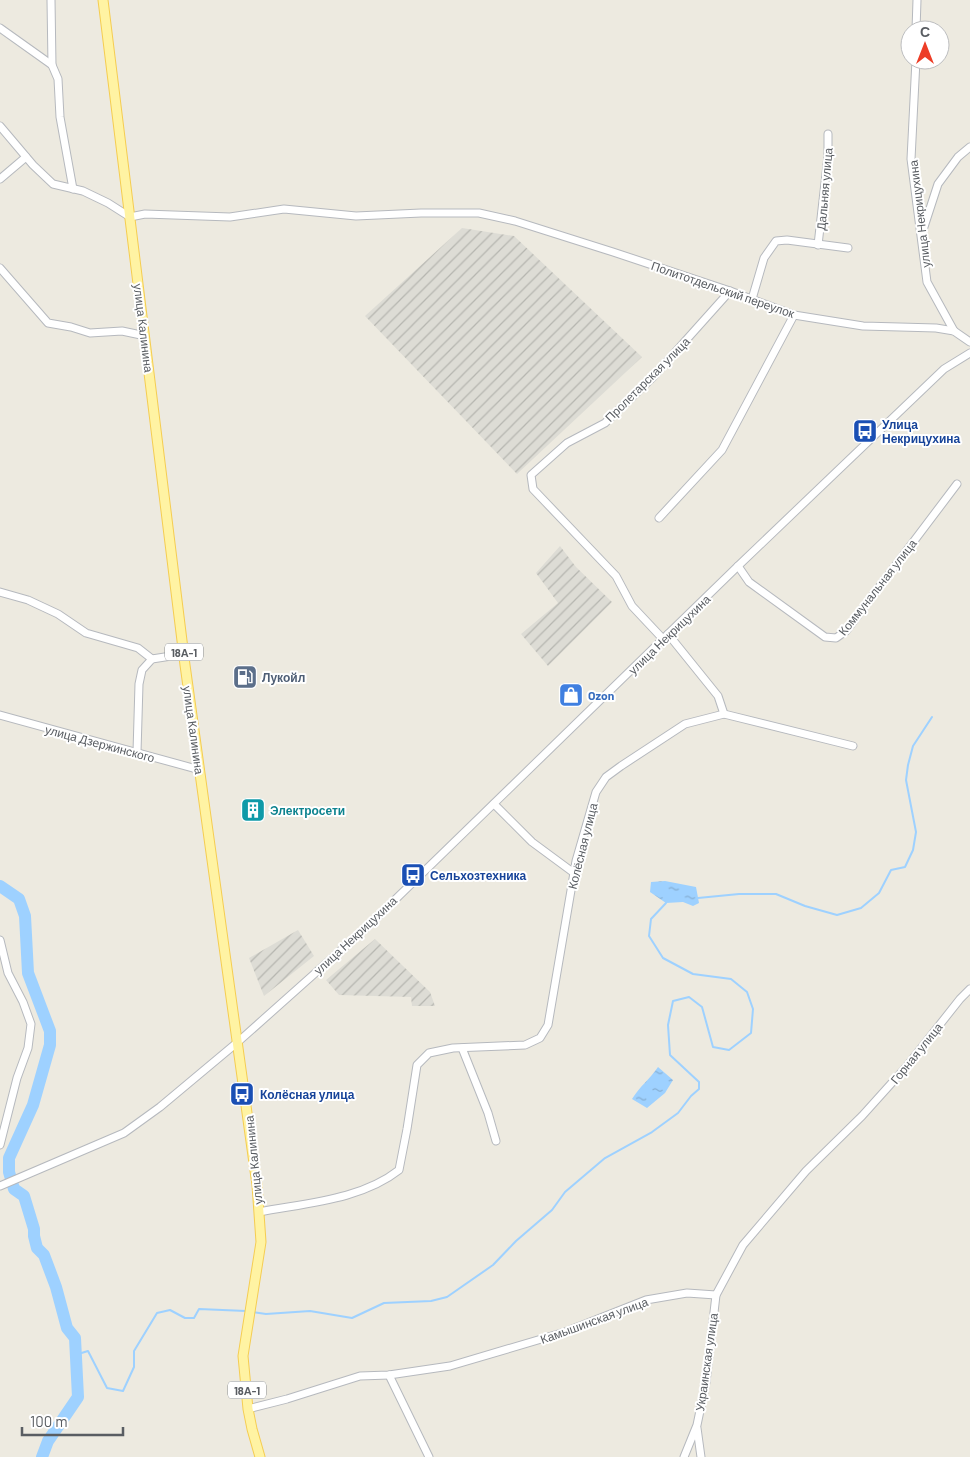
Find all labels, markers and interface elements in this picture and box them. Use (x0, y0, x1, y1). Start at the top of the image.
north arrow (900, 20, 950, 70)
text: С (920, 23, 930, 40)
street label: Дальняя улица (813, 147, 836, 231)
street label: улица Некрицухина (905, 159, 934, 269)
street label: Политотдельский переулок (649, 258, 797, 321)
street label: улица Калинина (131, 283, 156, 374)
street label: Пролетарская улица (602, 334, 693, 425)
place label: Улица Некрицухина (882, 417, 961, 446)
bus stop icon: Улица Некрицухина (852, 418, 878, 444)
street label: Коммунальная улица (835, 536, 920, 638)
street label: улица Некрицухина (625, 591, 714, 677)
road number: 18А-1 (165, 644, 203, 660)
fuel station icon: Лукойл (232, 664, 258, 690)
place label: Лукойл (262, 670, 305, 685)
shop icon: Ozon (558, 682, 584, 708)
street label: улица Калинина (180, 685, 207, 776)
place label: Ozon (588, 688, 614, 702)
street label: улица Дзержинского (43, 722, 157, 765)
building icon: Электросети (240, 797, 266, 823)
street label: Колёсная улица (565, 801, 601, 891)
place label: Электросети (270, 803, 345, 818)
bus stop icon: Сельхозтехника (400, 862, 426, 888)
place label: Сельхозтехника (430, 868, 527, 882)
street label: улица Некрицухина (311, 893, 400, 978)
street label: Горная улица (887, 1019, 946, 1087)
bus stop icon: Колёсная улица (229, 1081, 255, 1107)
place label: Колёсная улица (260, 1087, 355, 1102)
street label: улица Калинина (241, 1114, 266, 1205)
street label: Камышинская улица (538, 1294, 650, 1347)
street label: Украинская улица (692, 1312, 721, 1412)
road number: 18А-1 (228, 1382, 266, 1398)
scale bar (22, 1404, 124, 1436)
text: 100 m (30, 1412, 68, 1430)

